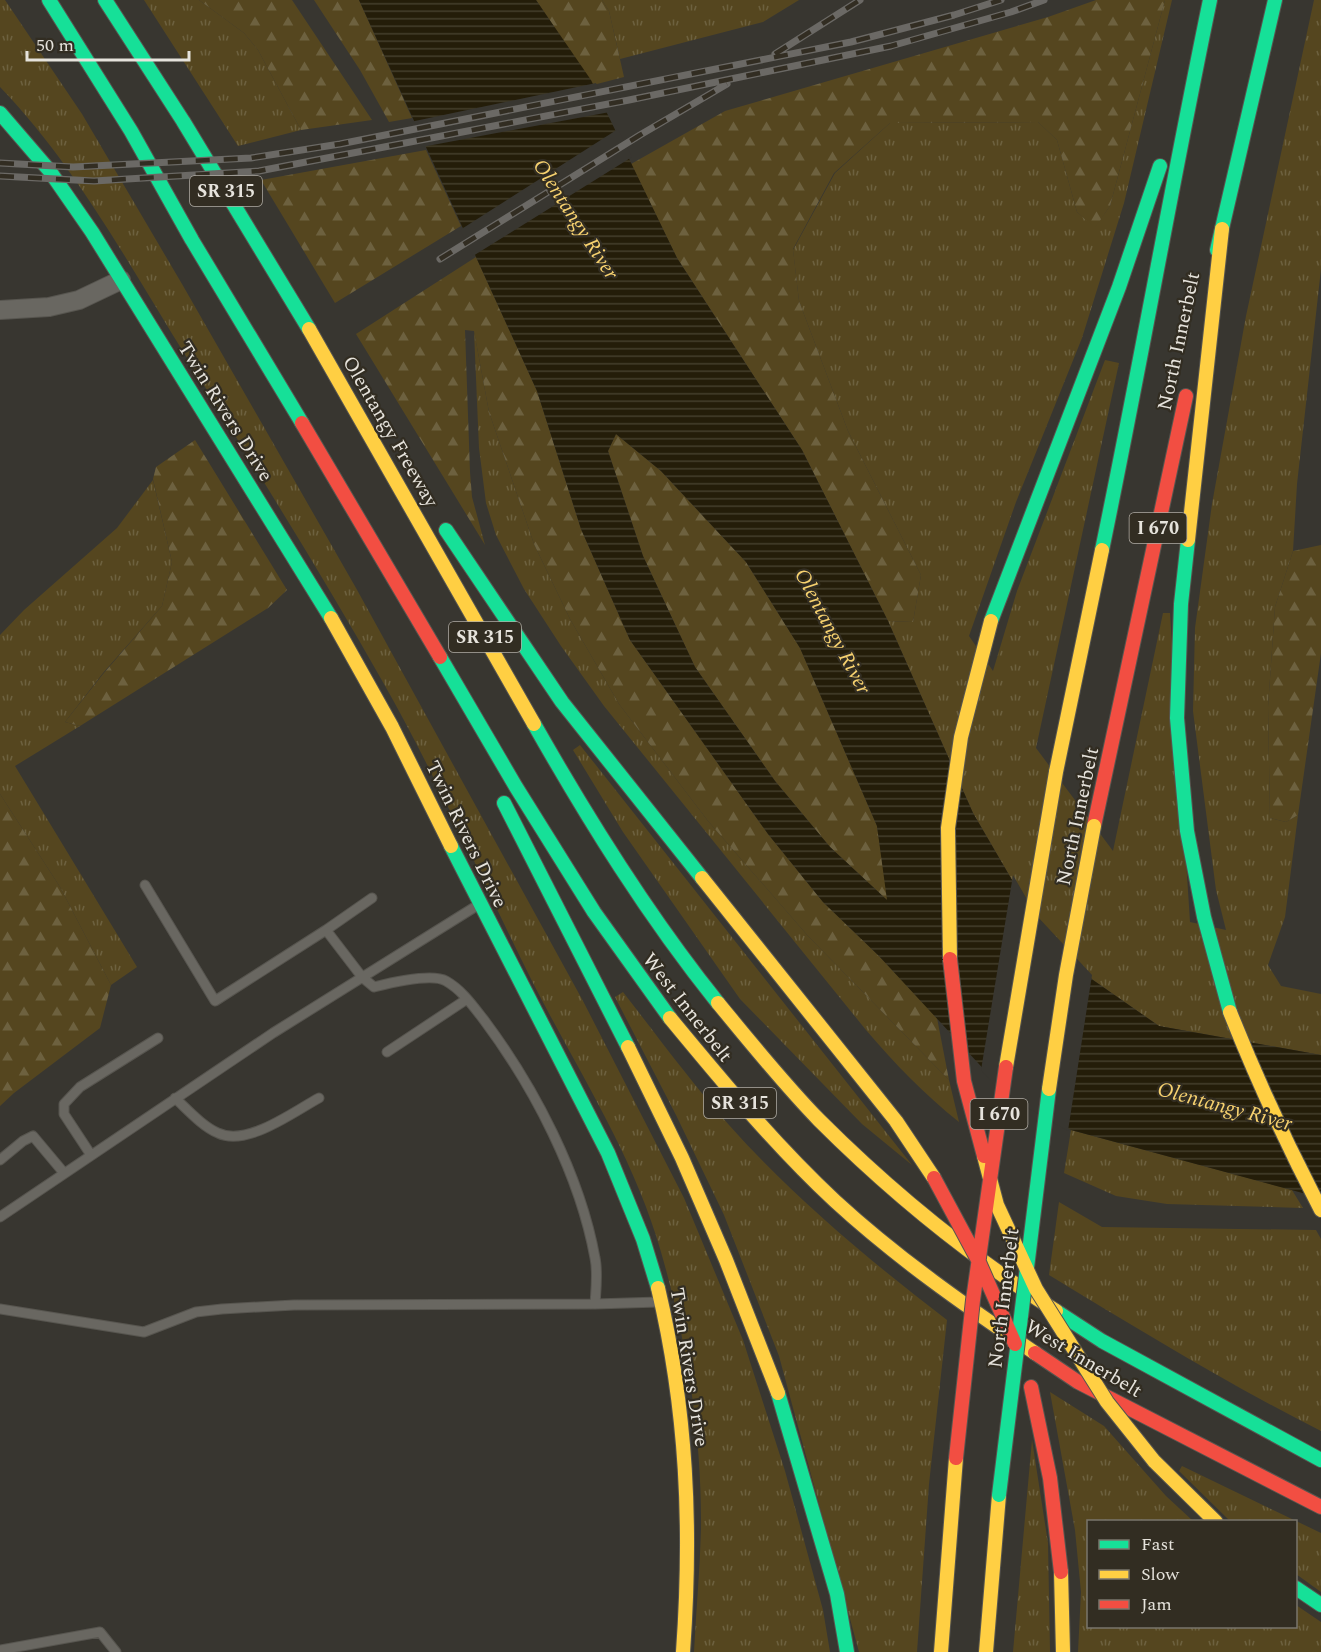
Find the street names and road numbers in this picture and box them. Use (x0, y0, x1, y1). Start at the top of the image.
road number: SR 315 (190, 176, 262, 206)
street label: North Innerbelt (1150, 269, 1208, 413)
street label: Twin Rivers Drive (170, 335, 280, 488)
street label: Olentangy Freeway (334, 350, 446, 514)
road number: I 670 (1130, 513, 1186, 543)
road number: SR 315 (449, 622, 521, 652)
street label: North Innerbelt (1049, 744, 1107, 888)
street label: Twin Rivers Drive (417, 756, 515, 913)
street label: West Innerbelt (635, 946, 740, 1069)
road number: SR 315 (704, 1088, 776, 1118)
road number: I 670 (970, 1099, 1028, 1129)
street label: North Innerbelt (981, 1226, 1027, 1370)
street label: Twin Rivers Drive (662, 1285, 716, 1449)
street label: West Innerbelt (1019, 1312, 1148, 1406)

